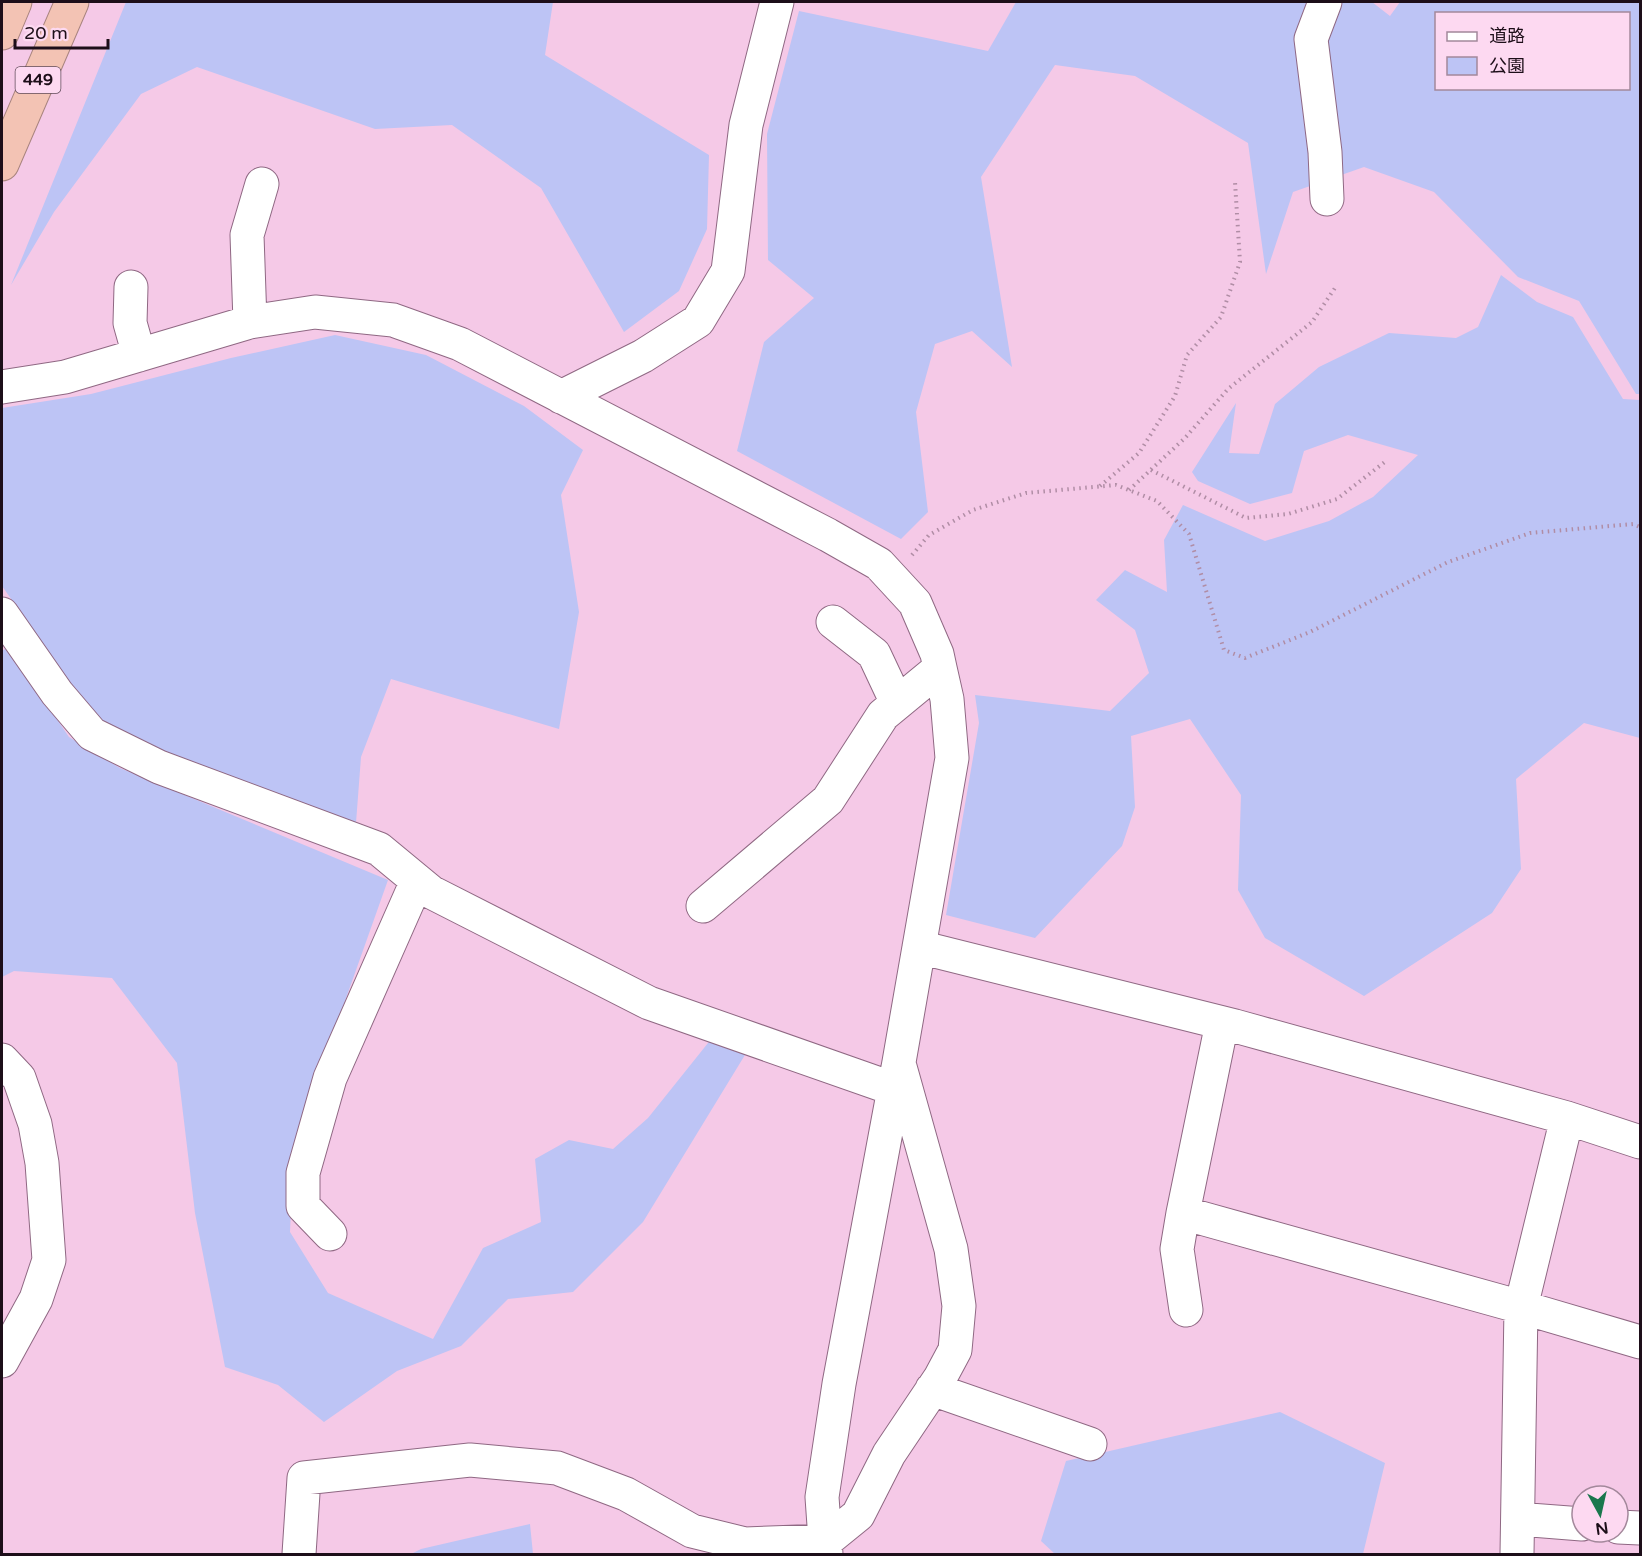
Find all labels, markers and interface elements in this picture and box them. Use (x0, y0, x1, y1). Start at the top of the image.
scale bar (15, 12, 108, 50)
legend (1435, 12, 1630, 90)
text: 20 m (24, 22, 68, 44)
text: 道路 (1489, 25, 1525, 47)
text: 公園 (1489, 55, 1525, 77)
road number: 449 (15, 67, 60, 93)
north arrow (1570, 1484, 1630, 1544)
text: N (1594, 1517, 1610, 1539)

